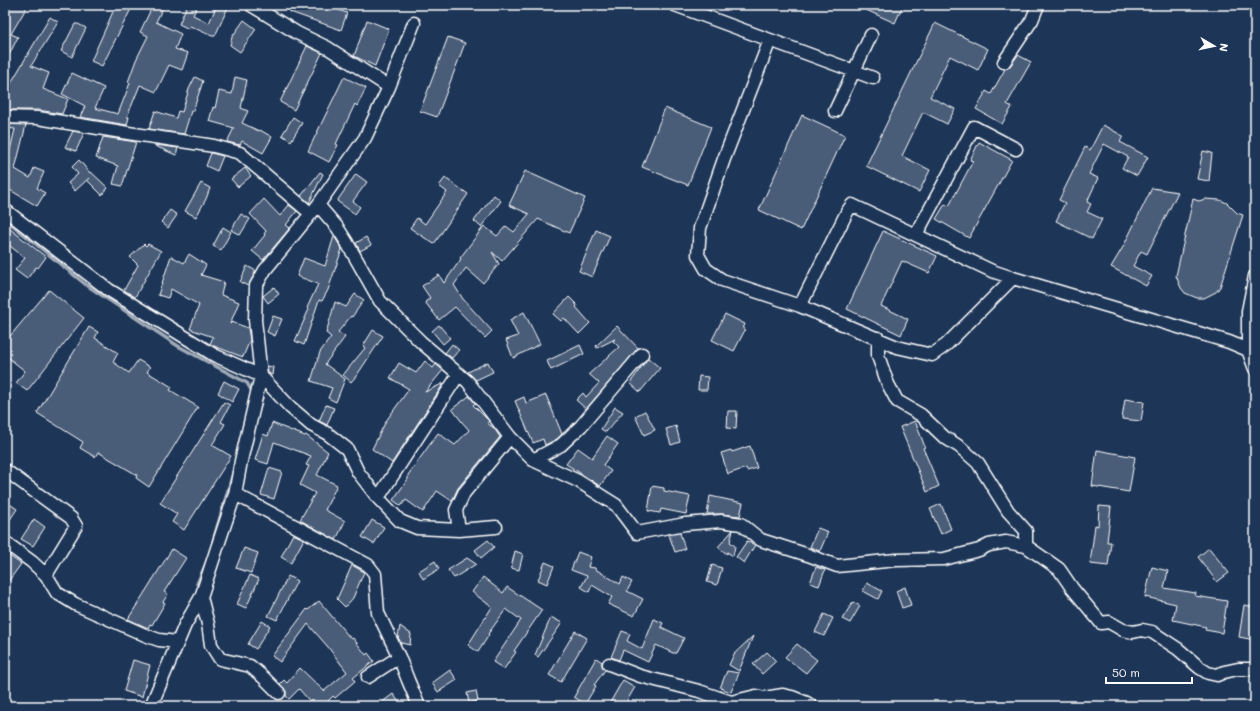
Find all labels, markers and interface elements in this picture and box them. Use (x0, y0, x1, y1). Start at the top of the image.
north arrow (1194, 26, 1234, 66)
text: N (1216, 42, 1232, 53)
scale bar (1106, 659, 1192, 685)
text: 50 m (1112, 664, 1140, 680)

